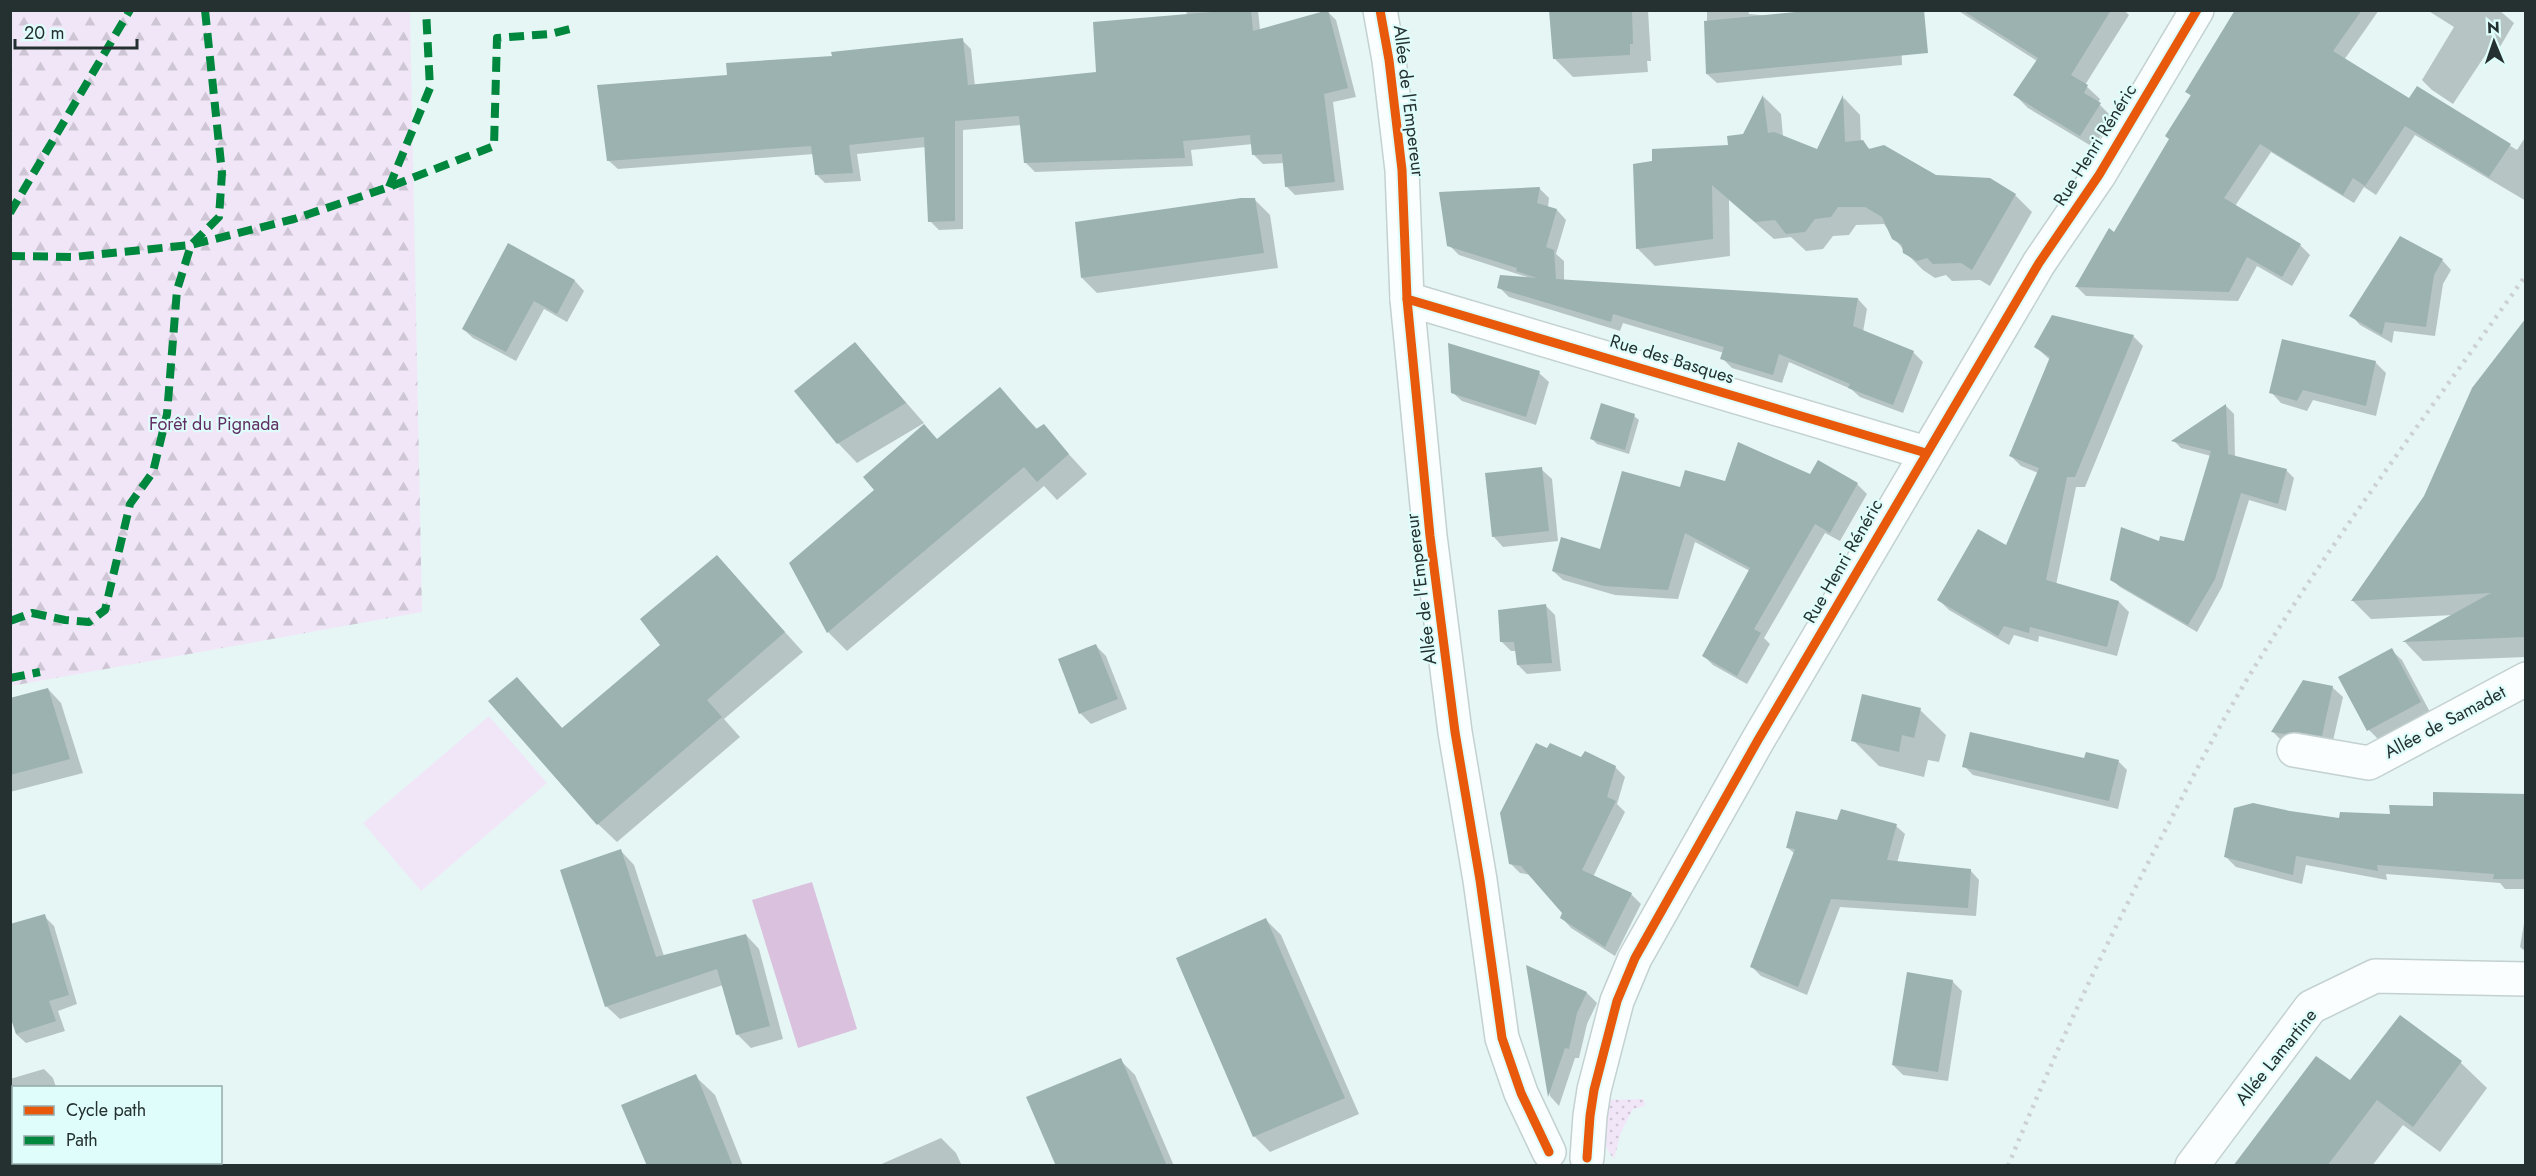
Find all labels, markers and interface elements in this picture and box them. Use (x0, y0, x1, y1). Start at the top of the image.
scale bar (15, 12, 136, 50)
north arrow (2464, 12, 2524, 72)
text: N (2487, 16, 2500, 39)
text: 20 m (24, 20, 64, 46)
street label: Allée de l'Empereur (1387, 24, 1431, 179)
street label: Rue Henri Rénéric (2047, 79, 2143, 211)
street label: Rue des Basques (1607, 328, 1737, 390)
park label: Forêt du Pignada (149, 411, 279, 437)
street label: Rue Henri Rénéric (1797, 494, 1889, 628)
street label: Allée de l'Empereur (1399, 511, 1443, 666)
street label: Allée de Samadet (2380, 679, 2511, 765)
street label: Allée Lamartine (2229, 1003, 2323, 1111)
legend (12, 1086, 222, 1164)
text: Cycle path (66, 1097, 146, 1123)
text: Path (66, 1127, 98, 1153)

